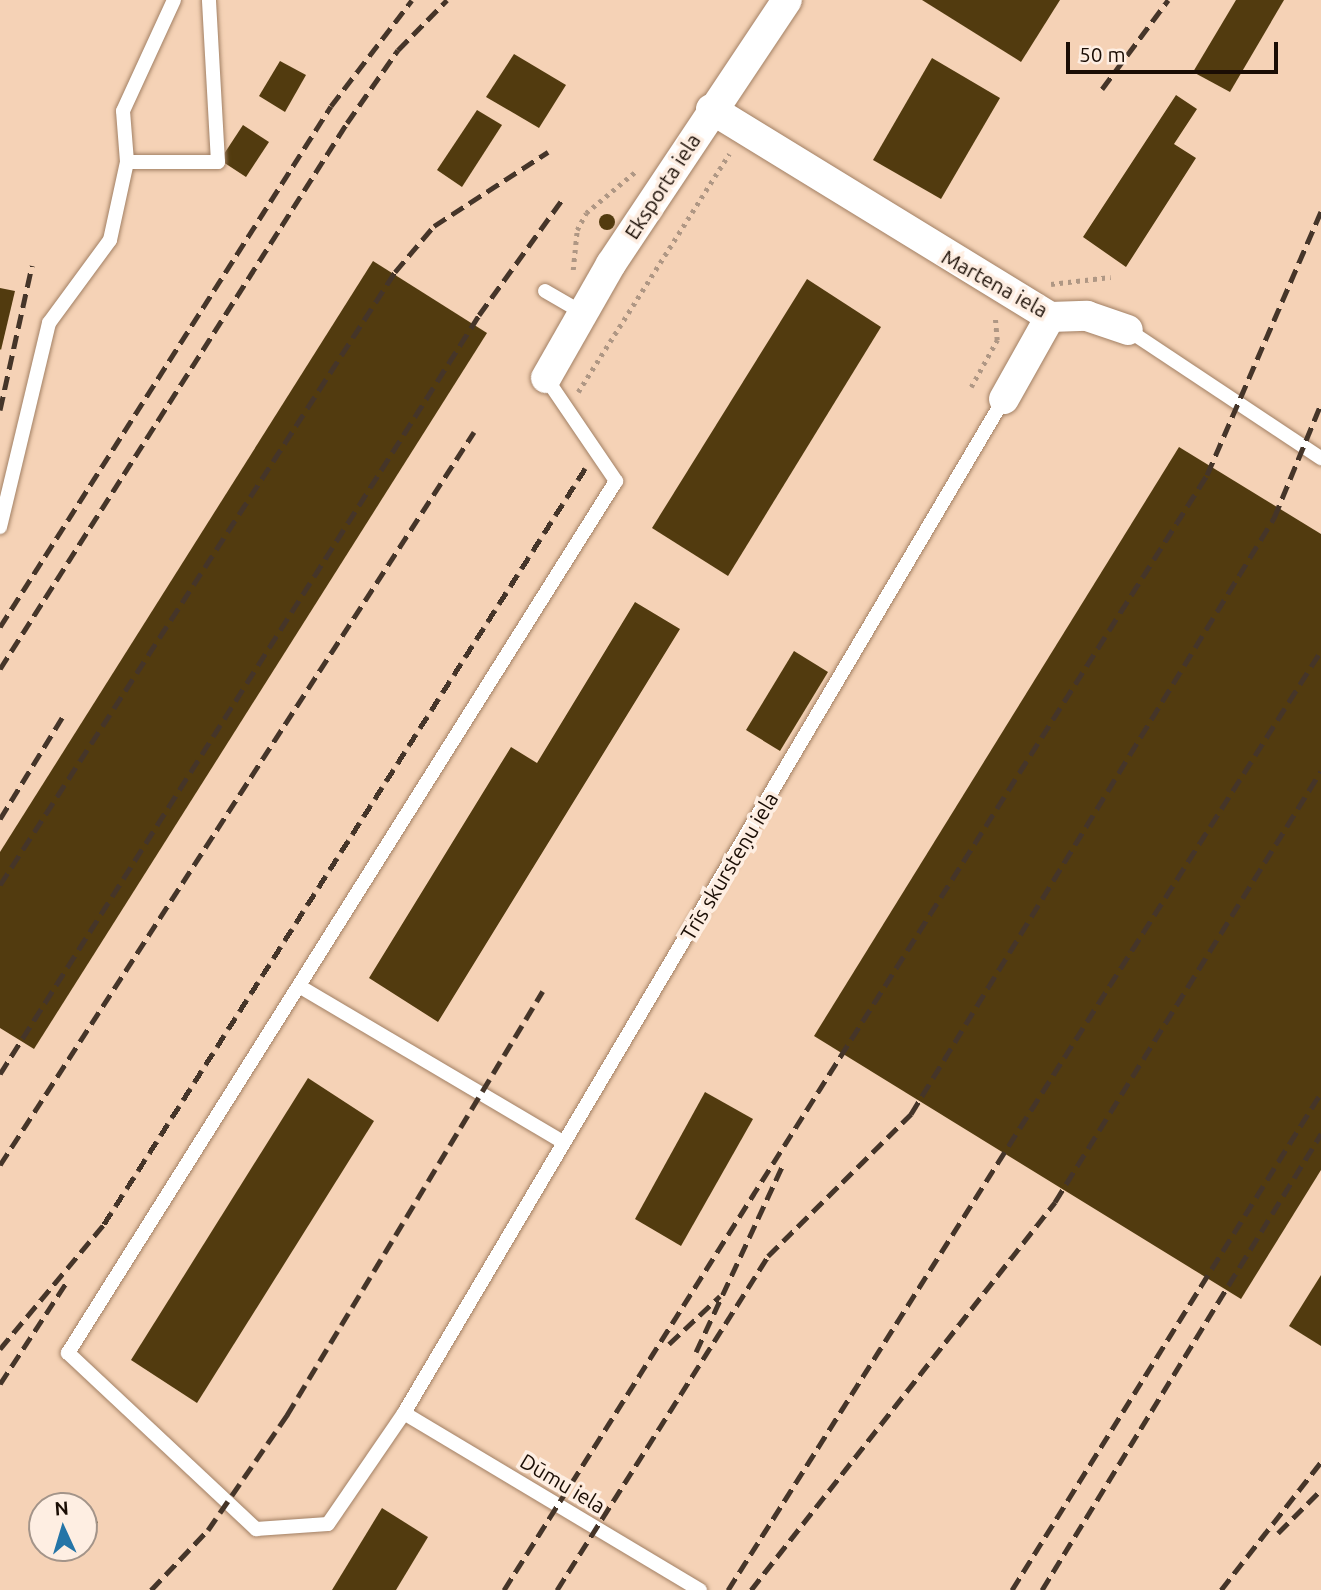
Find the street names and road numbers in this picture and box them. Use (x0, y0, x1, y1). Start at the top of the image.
street label: Eksporta iela (619, 128, 705, 244)
street label: Martena iela (938, 244, 1052, 322)
street label: Trīs skursteņu iela (675, 787, 783, 945)
street label: Dūmu iela (516, 1448, 610, 1518)

